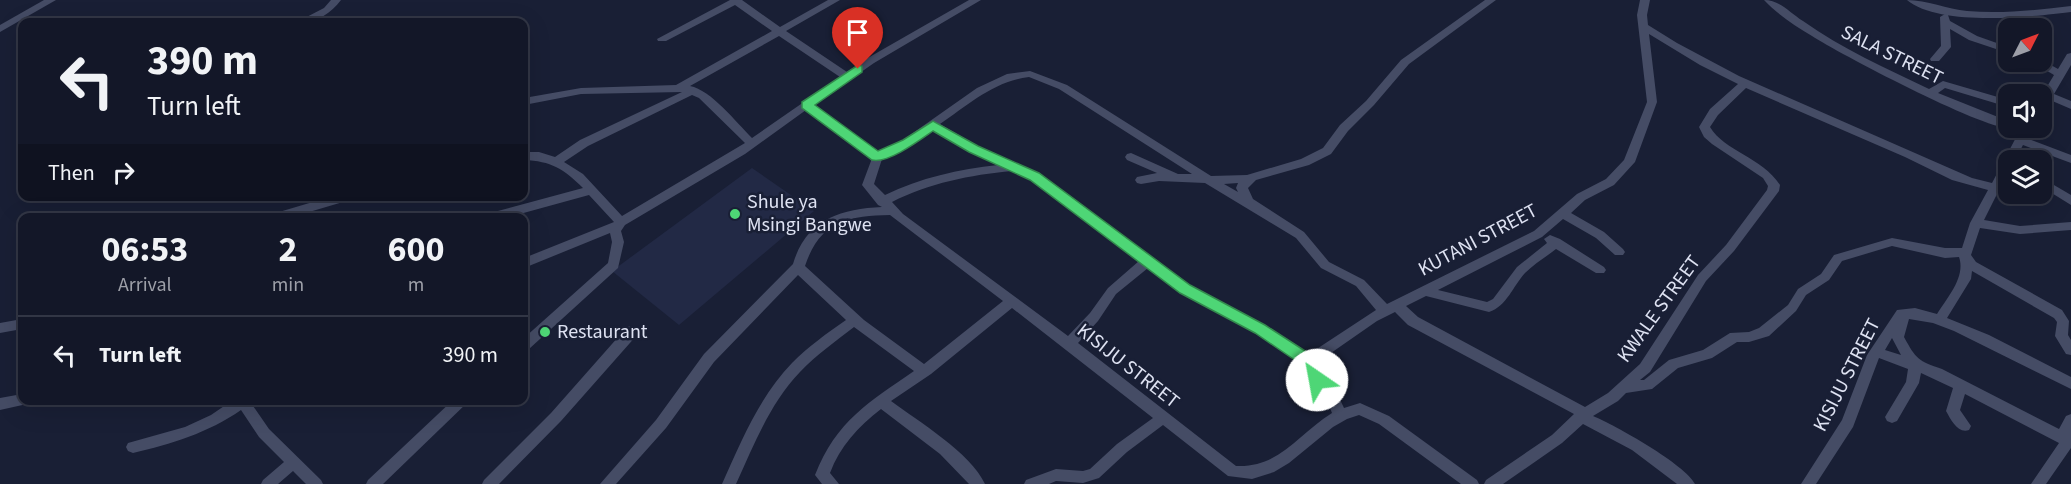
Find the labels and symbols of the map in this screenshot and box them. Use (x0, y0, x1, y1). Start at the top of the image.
pin (832, 7, 883, 69)
street label: SALA STREET (1836, 18, 1948, 92)
north arrow (1998, 18, 2052, 72)
place label: Shule ya Msingi Bangwe (747, 188, 872, 239)
street label: KUTANI STREET (1413, 197, 1543, 283)
marker: Shule ya Msingi Bangwe (728, 207, 742, 221)
street label: KWALE STREET (1611, 249, 1708, 368)
street label: KISIJU STREET (1807, 313, 1888, 436)
street label: KISIJU STREET (1071, 317, 1185, 415)
place label: Restaurant (557, 318, 648, 346)
marker: Restaurant (538, 325, 552, 339)
position arrow (1285, 348, 1349, 412)

